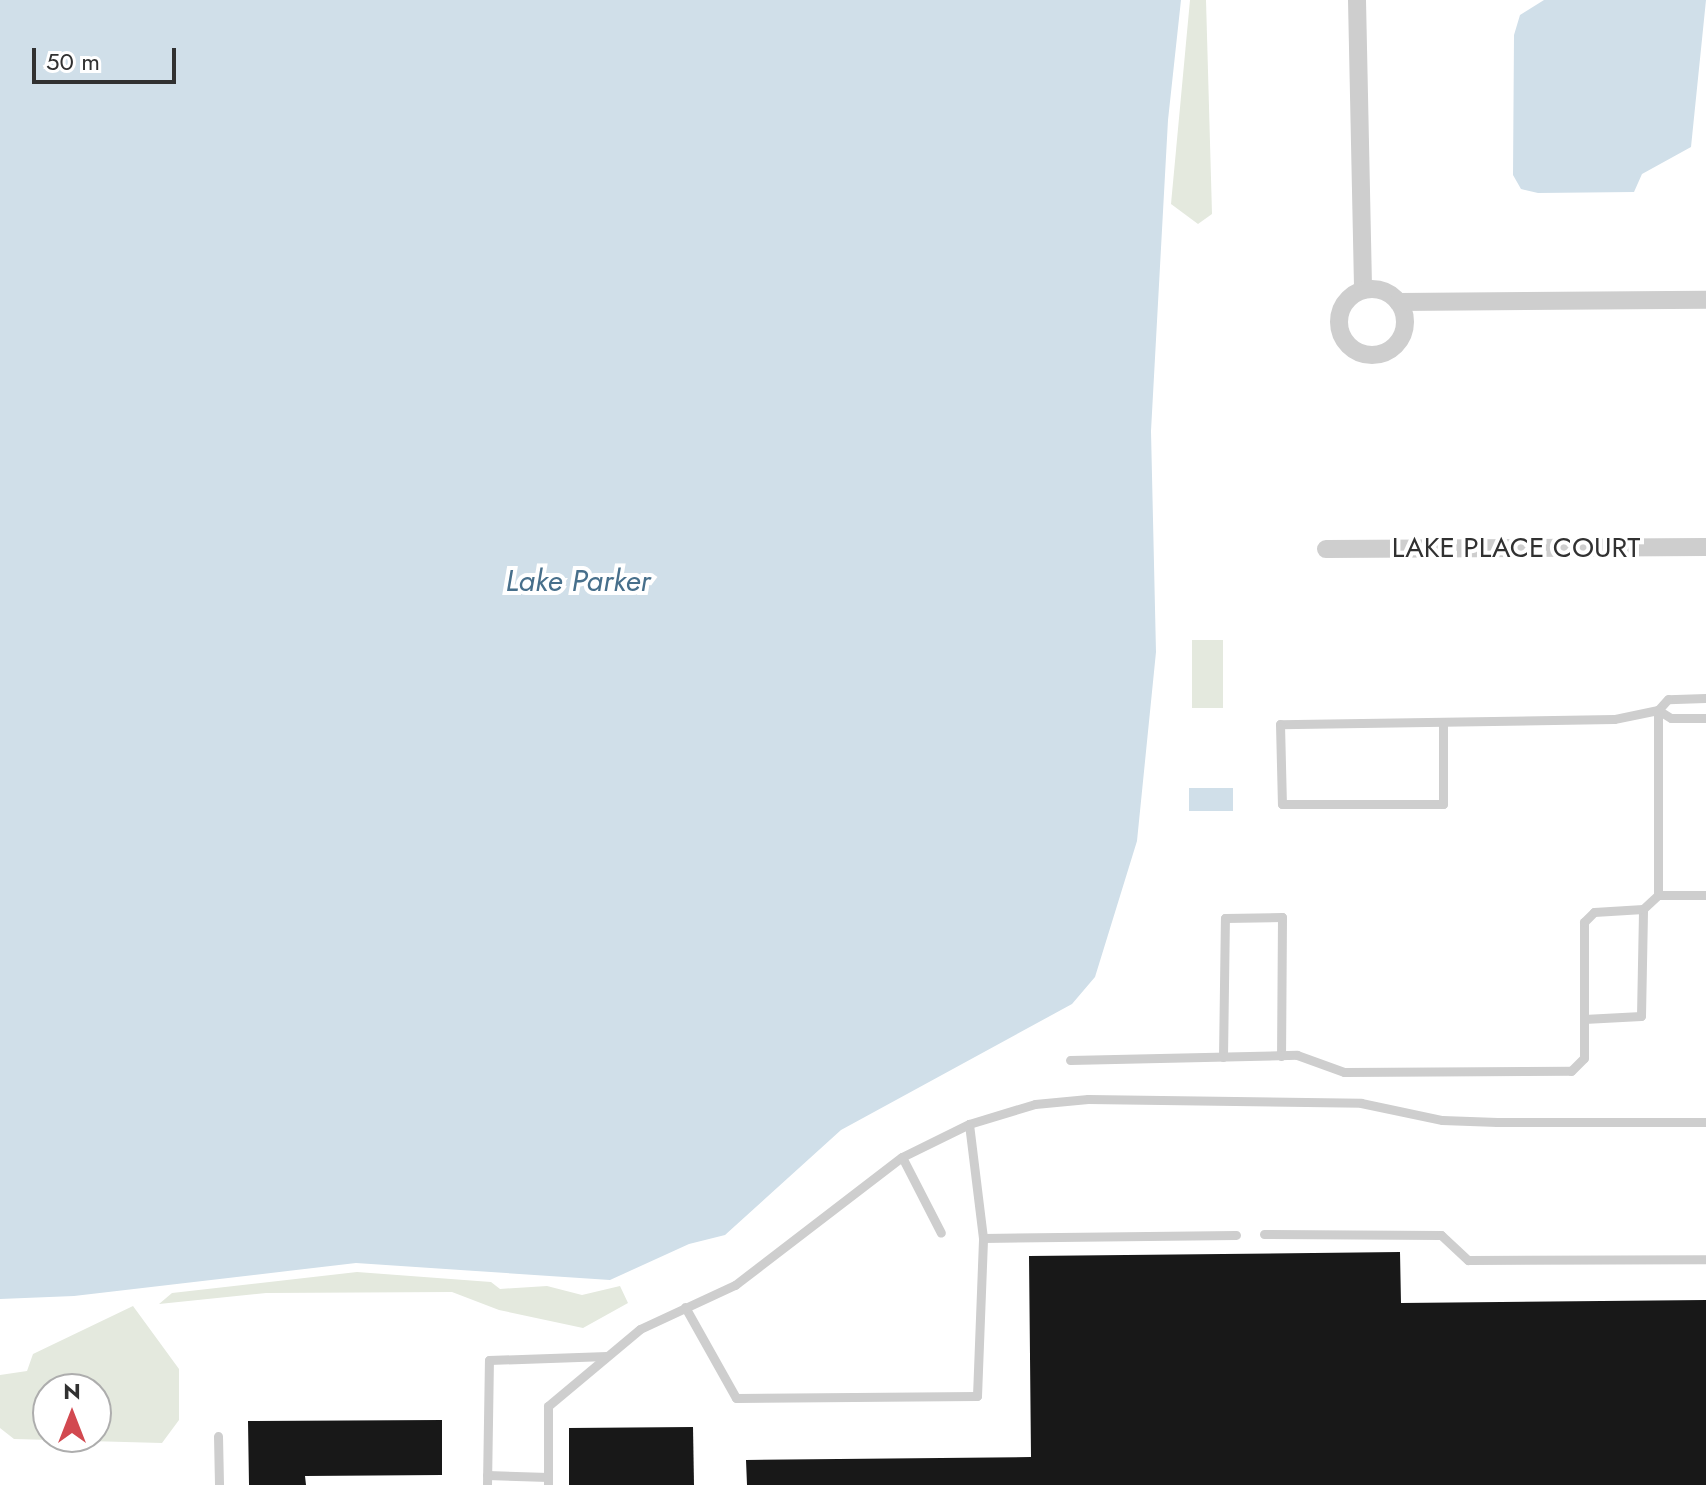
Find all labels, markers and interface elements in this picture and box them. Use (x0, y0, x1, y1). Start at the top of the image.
scale bar (36, 32, 180, 82)
text: 50 m (46, 44, 100, 79)
street label: LAKE PLACE COURT (1392, 531, 1640, 565)
water label: Lake Parker (505, 563, 651, 599)
north arrow (32, 1373, 112, 1453)
text: N (63, 1375, 81, 1407)

